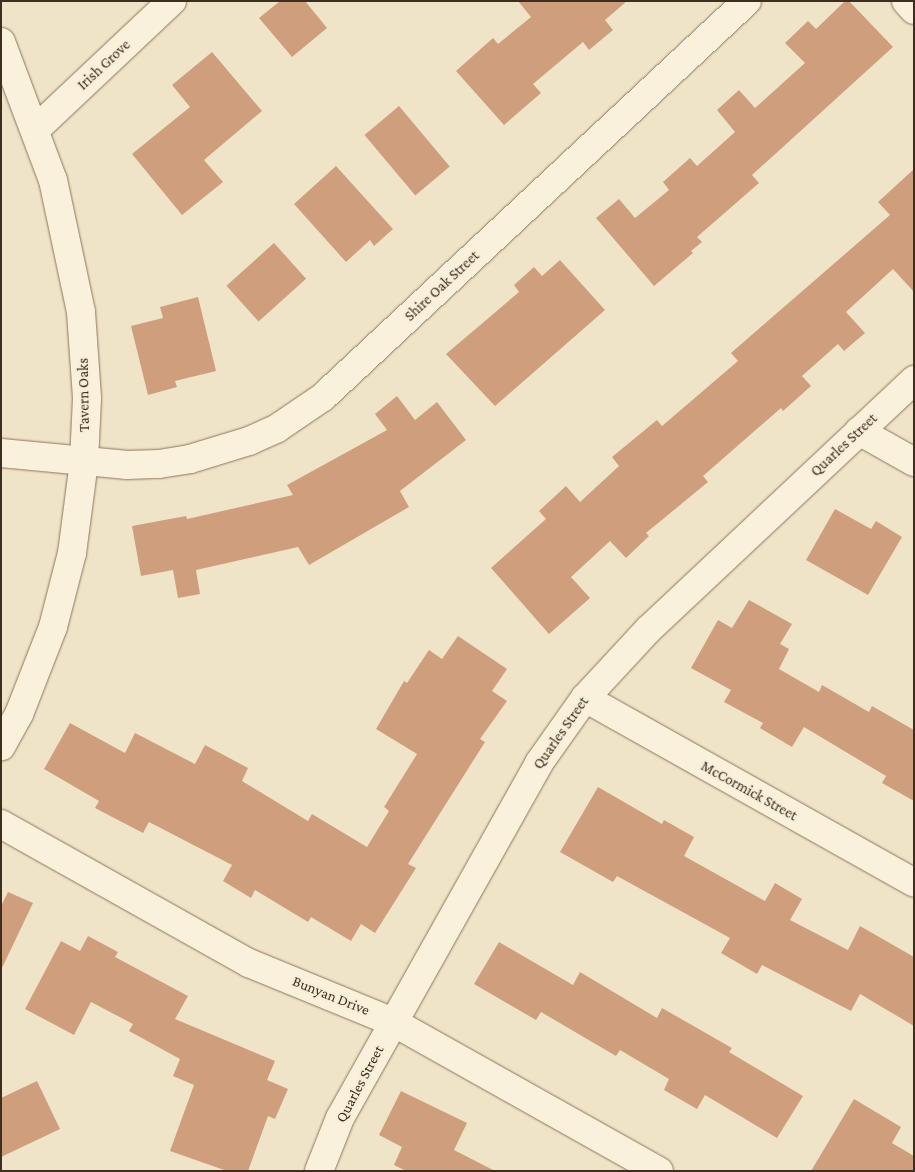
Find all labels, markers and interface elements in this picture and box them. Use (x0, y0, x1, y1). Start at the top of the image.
street label: Irish Grove (74, 36, 134, 94)
street label: Shire Oak Street (401, 247, 483, 325)
street label: Tavern Oaks (74, 358, 94, 432)
street label: Quarles Street (807, 410, 881, 480)
street label: Quarles Street (529, 693, 593, 773)
street label: McCormick Street (698, 757, 800, 825)
street label: Bunyan Drive (290, 972, 372, 1020)
street label: Quarles Street (332, 1042, 388, 1126)

